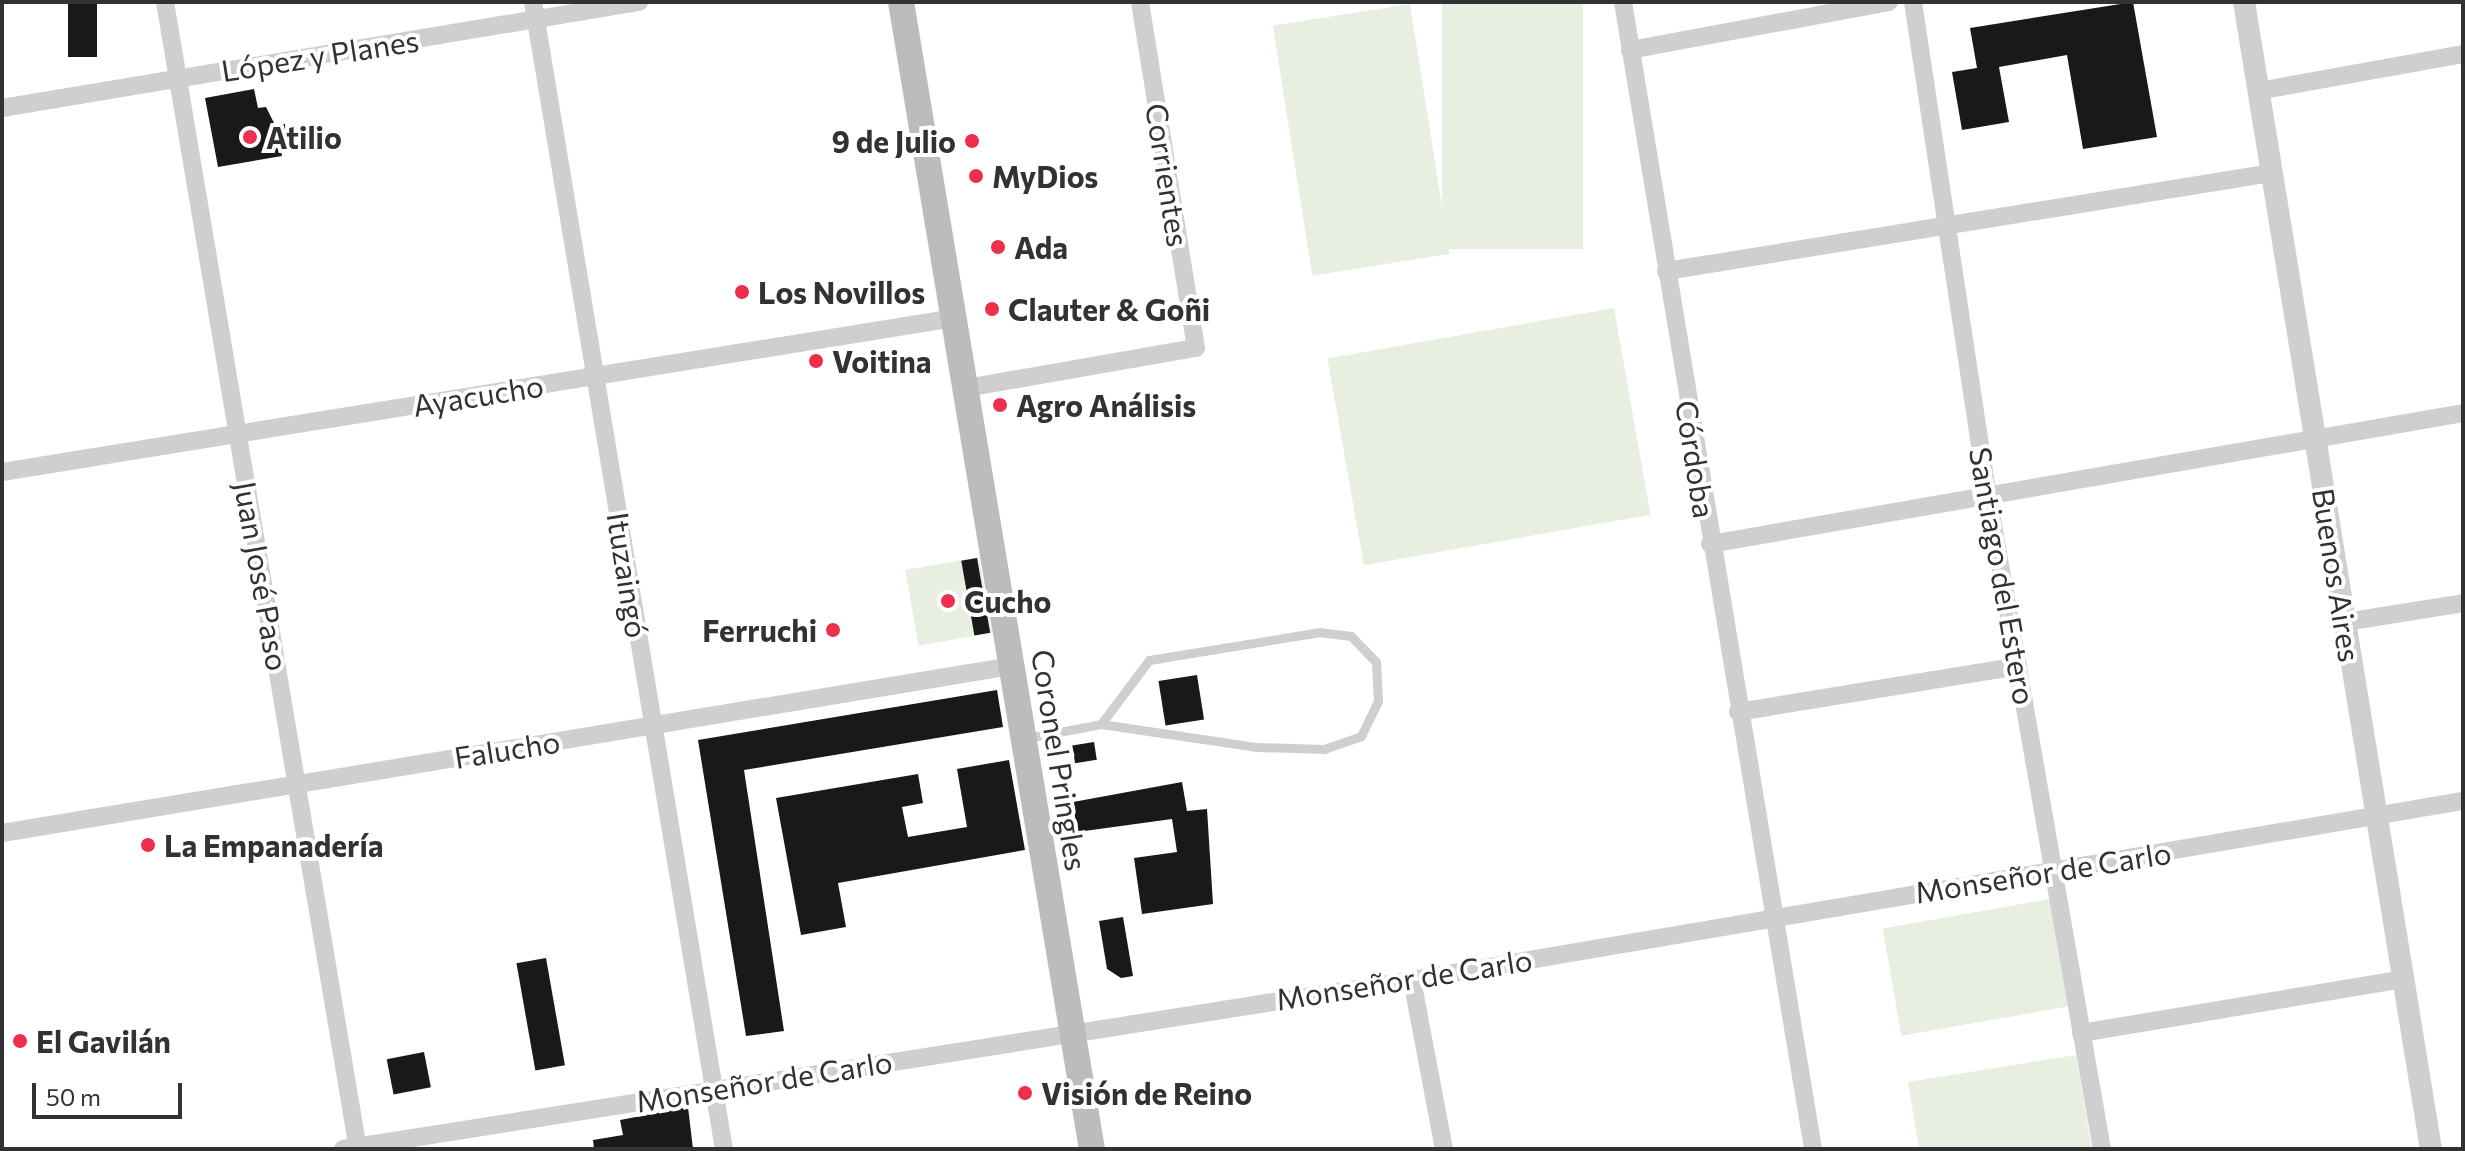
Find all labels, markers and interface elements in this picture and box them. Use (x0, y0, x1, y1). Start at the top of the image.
street label: López y Planes (219, 22, 421, 88)
street label: Corrientes (1139, 101, 1197, 249)
place label: Atilio (266, 119, 342, 155)
place label: 9 de Julio (832, 123, 956, 159)
marker: Atilio (241, 128, 259, 146)
marker: 9 de Julio (963, 132, 981, 150)
place label: MyDios (992, 158, 1098, 194)
marker: MyDios (967, 167, 985, 185)
place label: Ada (1014, 229, 1068, 265)
marker: Ada (989, 238, 1007, 256)
place label: Los Novillos (758, 274, 925, 310)
marker: Los Novillos (733, 283, 751, 301)
place label: Clauter & Goñi (1008, 291, 1210, 327)
marker: Clauter & Goñi (983, 300, 1001, 318)
place label: Voitina (832, 343, 932, 379)
marker: Voitina (807, 352, 825, 370)
street label: Ayacucho (410, 367, 546, 423)
place label: Agro Análisis (1016, 387, 1196, 423)
marker: Agro Análisis (991, 396, 1009, 414)
street label: Córdoba (1669, 398, 1723, 520)
street label: Santiago del Estero (1963, 444, 2043, 708)
street label: Juan José Paso (228, 478, 296, 674)
street label: Buenos Aires (2305, 486, 2369, 664)
street label: Ituzaingó (600, 510, 656, 640)
place label: Cucho (964, 583, 1051, 619)
marker: Cucho (939, 592, 957, 610)
place label: Ferruchi (702, 612, 817, 648)
marker: Ferruchi (824, 621, 842, 639)
street label: Coronel Pringles (1025, 647, 1095, 873)
street label: Falucho (452, 723, 562, 775)
place label: La Empanadería (164, 827, 384, 863)
street label: Monseñor de Carlo (1912, 834, 2174, 910)
marker: La Empanadería (139, 836, 157, 854)
street label: Monseñor de Carlo (1273, 941, 1535, 1017)
place label: El Gavilán (36, 1023, 171, 1059)
marker: El Gavilán (11, 1032, 29, 1050)
street label: Monseñor de Carlo (633, 1043, 895, 1119)
scale bar (36, 1067, 186, 1117)
place label: Visión de Reino (1041, 1075, 1252, 1111)
text: 50 m (46, 1082, 101, 1111)
marker: Visión de Reino (1016, 1084, 1034, 1102)

